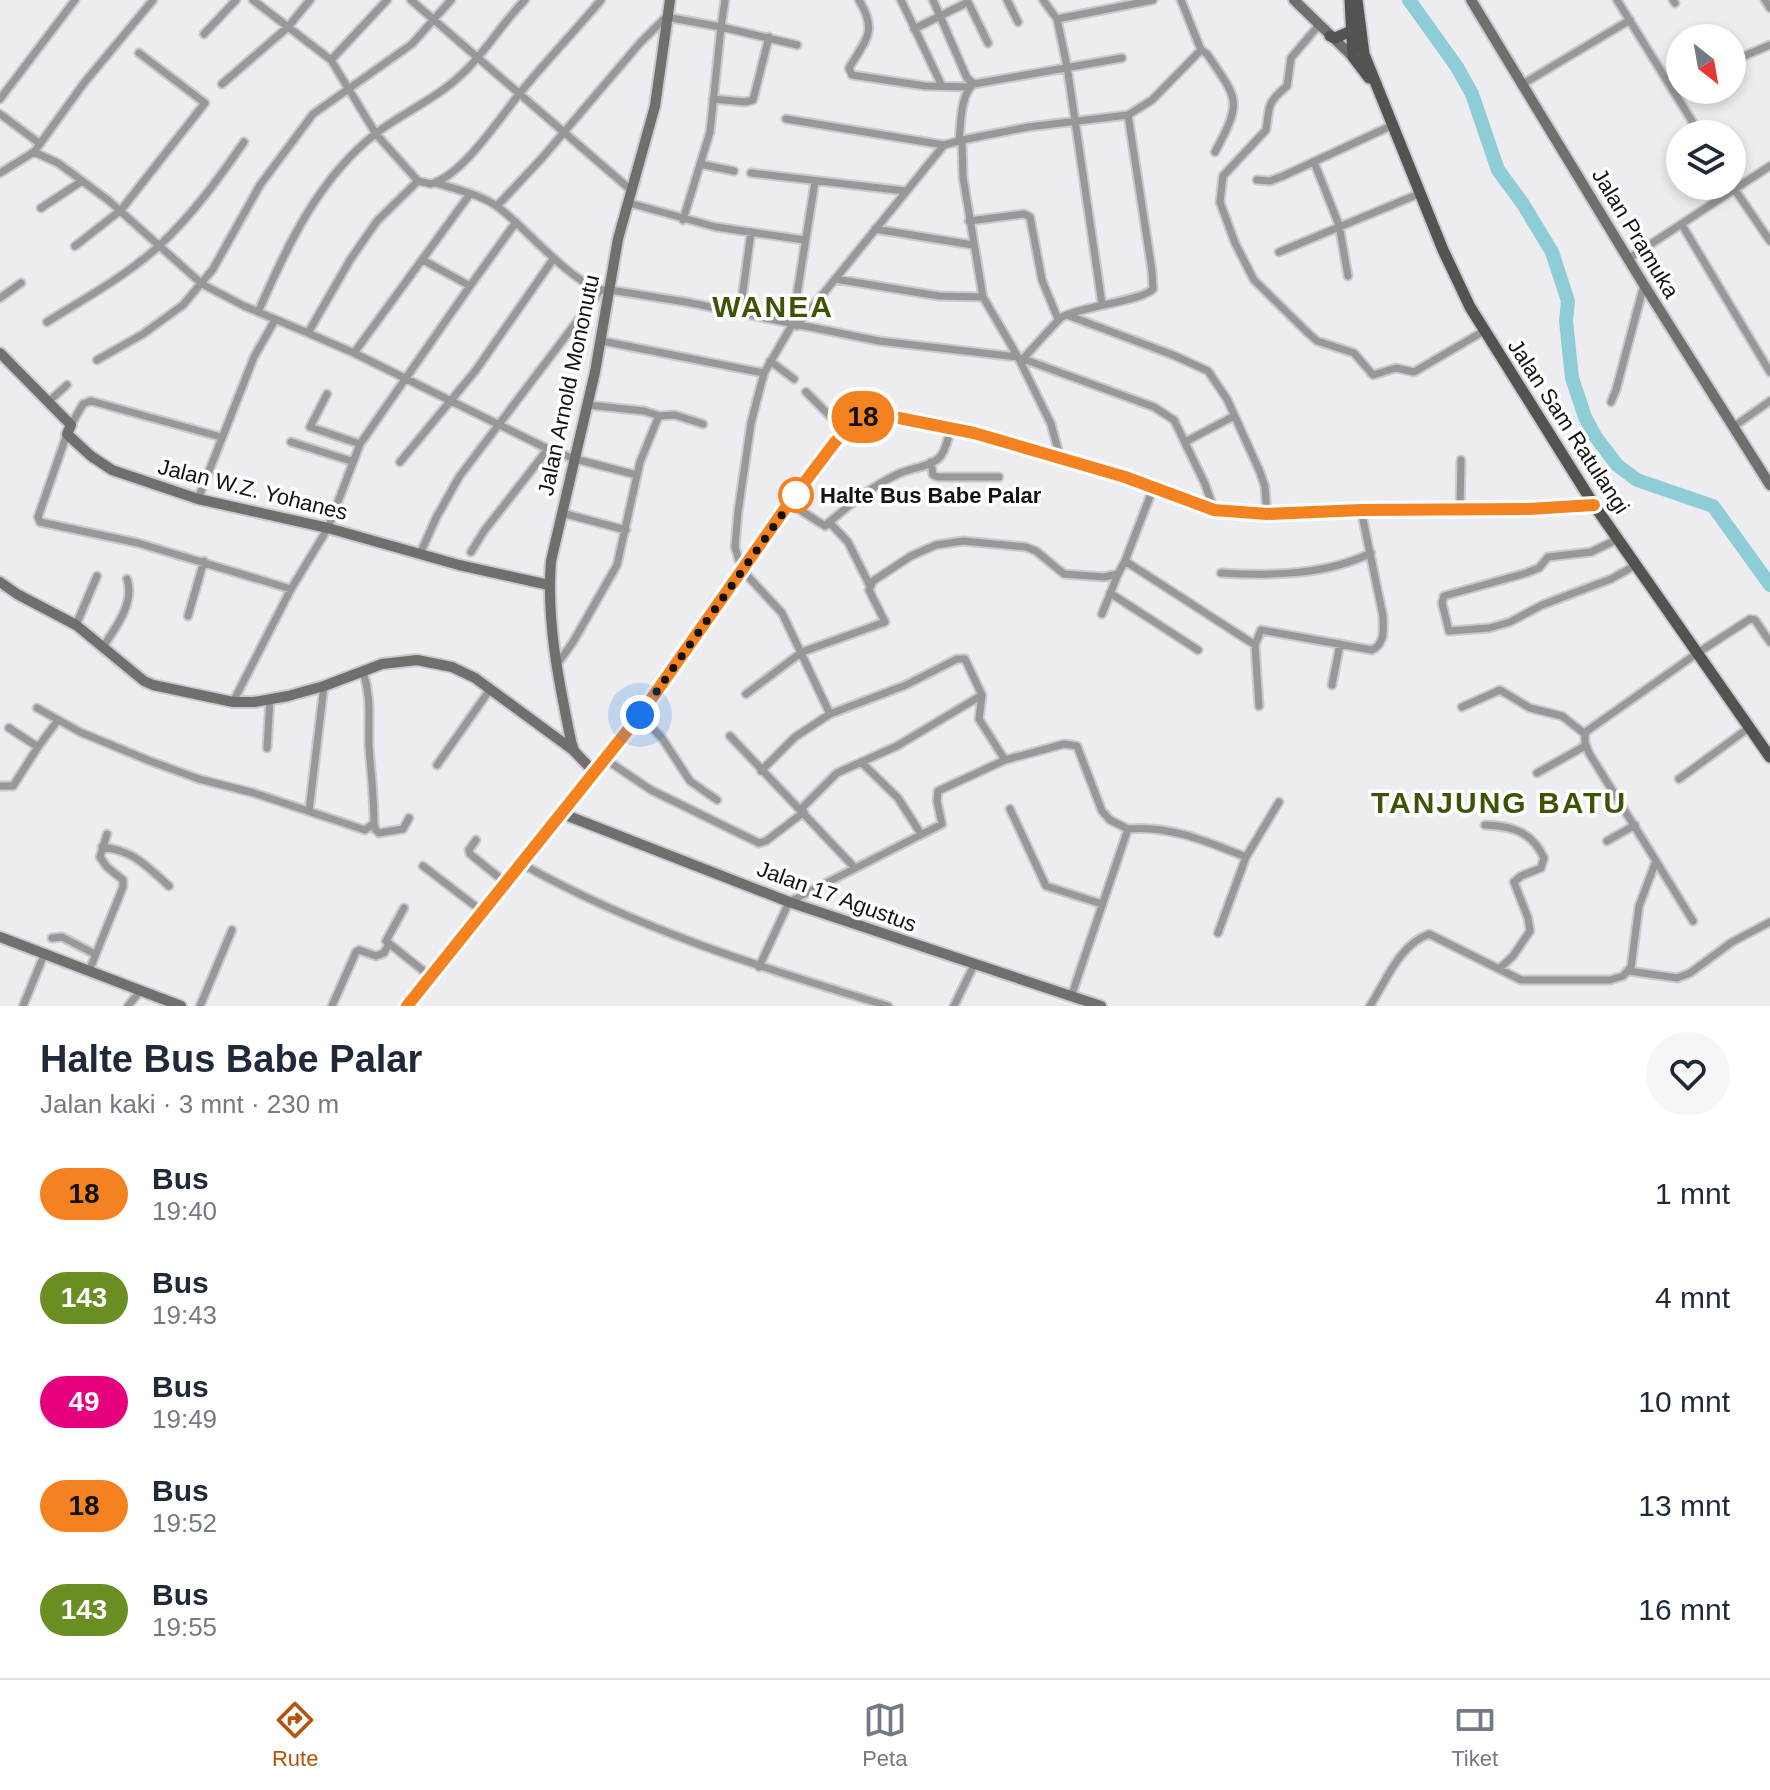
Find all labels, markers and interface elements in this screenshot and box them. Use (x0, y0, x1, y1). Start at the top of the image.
north arrow (1666, 24, 1746, 104)
map controls (1666, 24, 1746, 200)
button: layers (1666, 120, 1746, 200)
street label: Jalan Pramuka (1587, 164, 1684, 303)
street label: Jalan Arnold Mononutu (533, 272, 604, 498)
district label: WANEA (712, 290, 834, 323)
street label: Jalan Sam Ratulangi (1503, 334, 1634, 518)
line badge: 18 (827, 391, 899, 443)
text: 18 (847, 401, 879, 432)
street label: Jalan W.Z. Yohanes (156, 454, 350, 525)
marker: Halte Bus Babe Palar (779, 478, 813, 512)
place label: Halte Bus Babe Palar (820, 483, 1042, 508)
your location (620, 695, 660, 735)
district label: TANJUNG BATU (1371, 786, 1627, 819)
street label: Jalan 17 Agustus (754, 856, 920, 937)
button: heart (1646, 1032, 1730, 1116)
text: Halte Bus Babe Palar (40, 1038, 422, 1080)
text: Jalan kaki · 3 mnt · 230 m (40, 1089, 339, 1119)
text: Bus (152, 1162, 209, 1195)
text: 1 mnt (1655, 1177, 1730, 1210)
text: 18 (68, 1178, 100, 1209)
text: 19:40 (152, 1196, 217, 1226)
text: Bus (152, 1266, 209, 1299)
text: 4 mnt (1655, 1281, 1730, 1314)
text: 143 (61, 1282, 107, 1313)
text: 19:43 (152, 1300, 217, 1330)
text: Bus (152, 1370, 209, 1403)
text: 10 mnt (1638, 1385, 1730, 1418)
text: 49 (68, 1386, 100, 1417)
text: 19:49 (152, 1404, 217, 1434)
text: Bus (152, 1474, 209, 1507)
text: 13 mnt (1638, 1489, 1730, 1522)
text: 18 (68, 1490, 100, 1521)
text: 19:52 (152, 1508, 217, 1538)
text: Bus (152, 1578, 209, 1611)
text: 16 mnt (1638, 1593, 1730, 1626)
text: 143 (61, 1594, 107, 1625)
text: 19:55 (152, 1612, 217, 1642)
tab: Rute (272, 1698, 318, 1772)
tab: Peta (862, 1698, 907, 1772)
tab: Tiket (1451, 1698, 1498, 1772)

